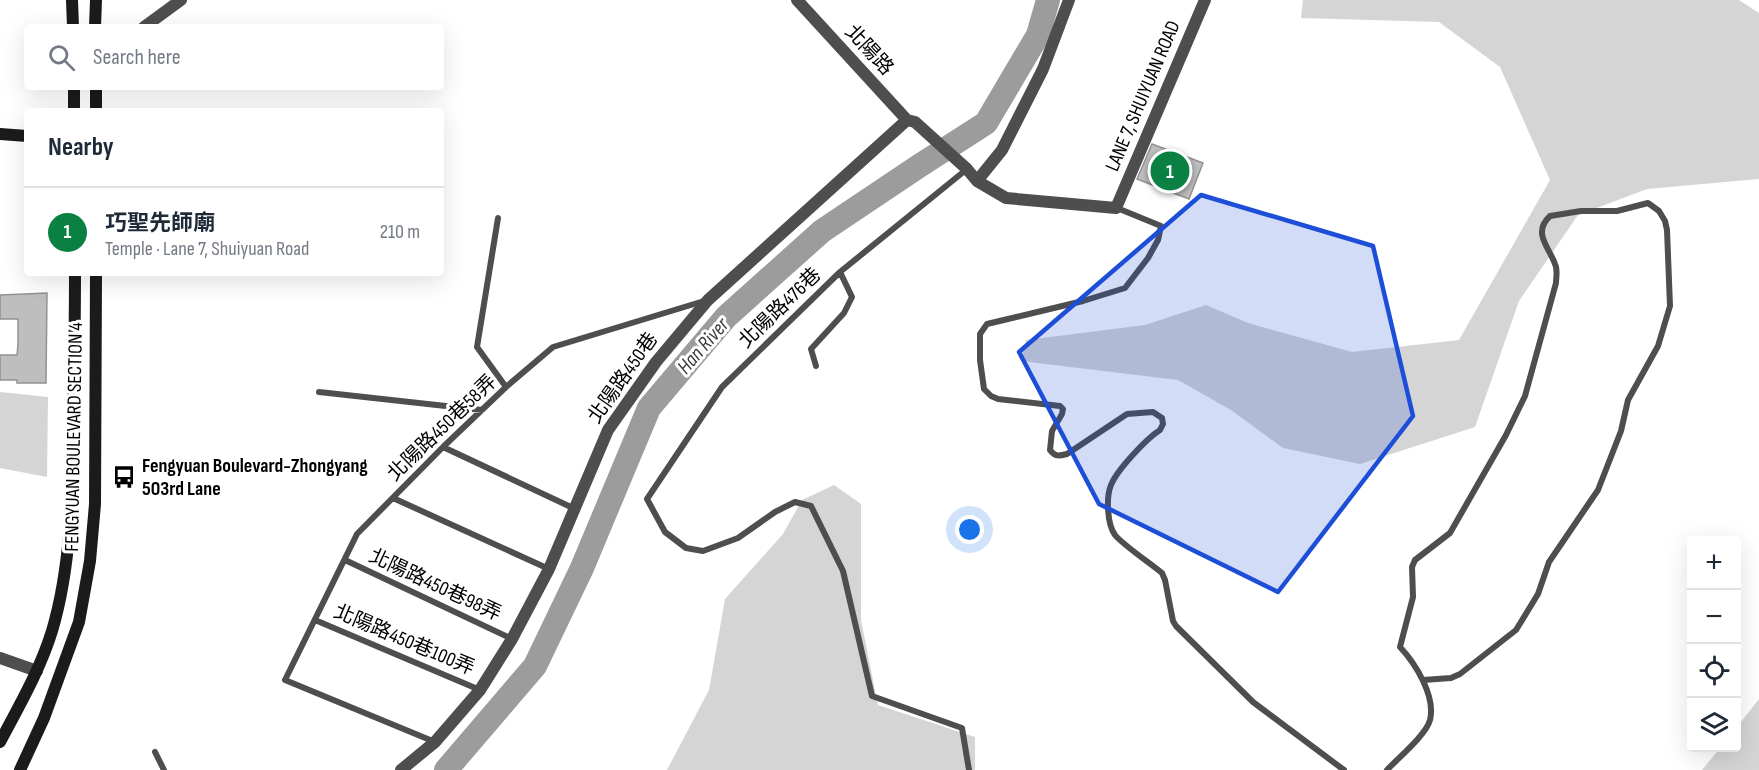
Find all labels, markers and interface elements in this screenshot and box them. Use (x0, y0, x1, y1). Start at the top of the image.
street label: LANE 7, SHUIYUAN ROAD (1100, 17, 1186, 175)
street label: 北陽路 (840, 20, 898, 80)
search box (24, 24, 444, 90)
icon: search (45, 41, 78, 74)
text: Search here (93, 44, 180, 71)
text: Nearby (48, 132, 114, 163)
pin: 1 (1150, 148, 1190, 194)
text: 巧聖先師廟 (105, 210, 215, 237)
text: 1 (64, 220, 71, 244)
text: 210 m (380, 220, 420, 244)
text: Temple · Lane 7, Shuiyuan Road (105, 237, 309, 261)
street label: 北陽路476巷 (734, 263, 826, 353)
water label: Han River (672, 312, 735, 379)
street label: FENGYUAN BOULEVARD SECTION 4 (60, 322, 88, 552)
street label: 北陽路450巷 (583, 328, 663, 428)
street label: 北陽路450巷58弄 (383, 370, 501, 486)
place label: Fengyuan Boulevard-Zhongyang 503rd Lane (142, 454, 368, 501)
bus stop icon: Fengyuan Boulevard-Zhongyang 503rd Lane (111, 464, 137, 490)
your location (955, 515, 984, 544)
map controls (1687, 536, 1741, 752)
button: + (1687, 536, 1741, 590)
street label: 北陽路450巷98弄 (365, 544, 505, 626)
button: − (1687, 590, 1741, 644)
street label: 北陽路450巷100弄 (330, 600, 478, 680)
button: locate (1687, 644, 1741, 698)
button: layers (1687, 698, 1741, 752)

